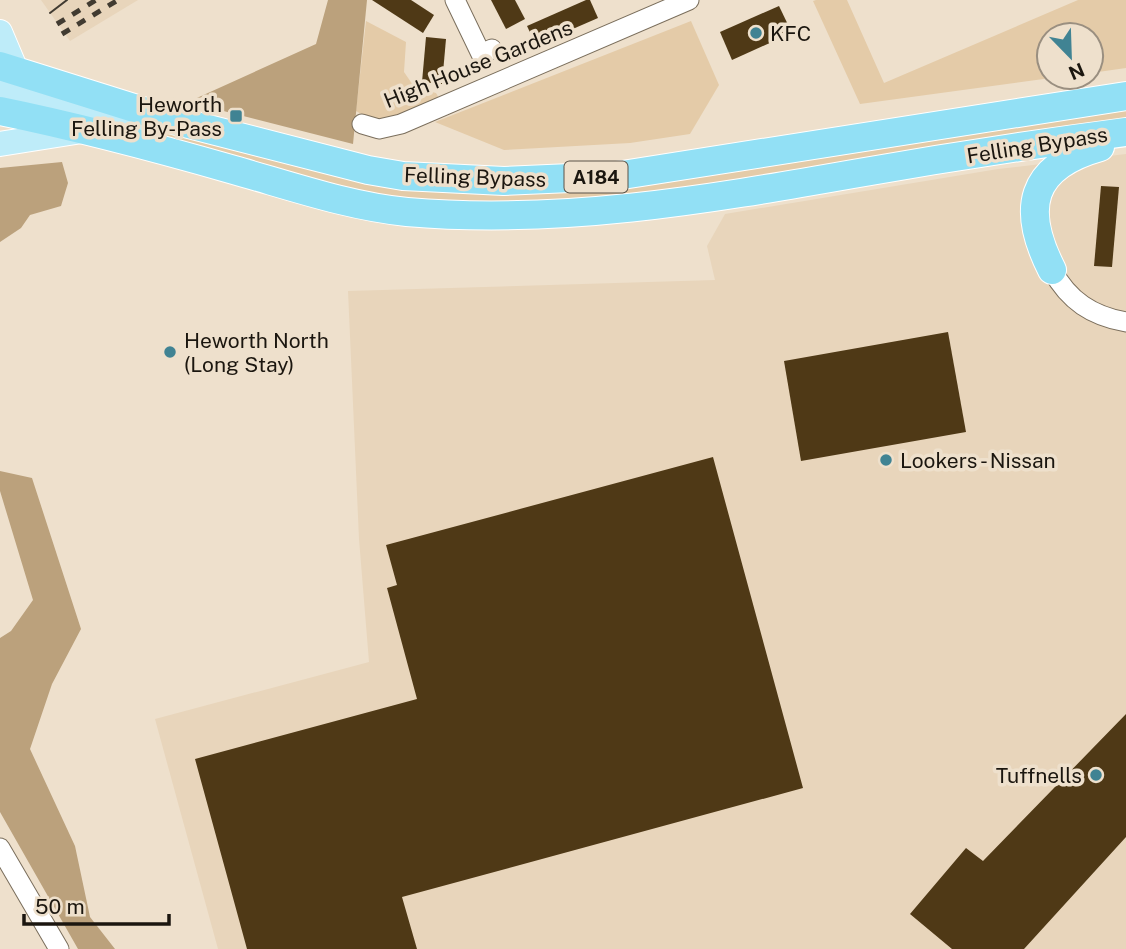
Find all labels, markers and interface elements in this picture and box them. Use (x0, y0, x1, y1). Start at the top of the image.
street label: High House Gardens (380, 15, 576, 113)
place label: KFC (770, 21, 811, 46)
north arrow (1035, 21, 1105, 91)
marker: KFC (748, 25, 764, 41)
text: N (1066, 59, 1088, 85)
place label: Heworth Felling By-Pass (71, 92, 222, 141)
marker: Heworth Felling By-Pass (228, 108, 244, 124)
street label: Felling Bypass (965, 122, 1109, 168)
street label: Felling Bypass (403, 162, 547, 192)
road number: A184 (564, 162, 628, 192)
place label: Heworth North (Long Stay) (184, 328, 329, 377)
marker: Heworth North (Long Stay) (162, 344, 178, 360)
place label: Lookers - Nissan (900, 448, 1056, 473)
marker: Lookers - Nissan (878, 452, 894, 468)
place label: Tuffnells (996, 763, 1082, 788)
marker: Tuffnells (1088, 767, 1104, 783)
scale bar (24, 883, 170, 927)
text: 50 m (35, 894, 85, 919)

